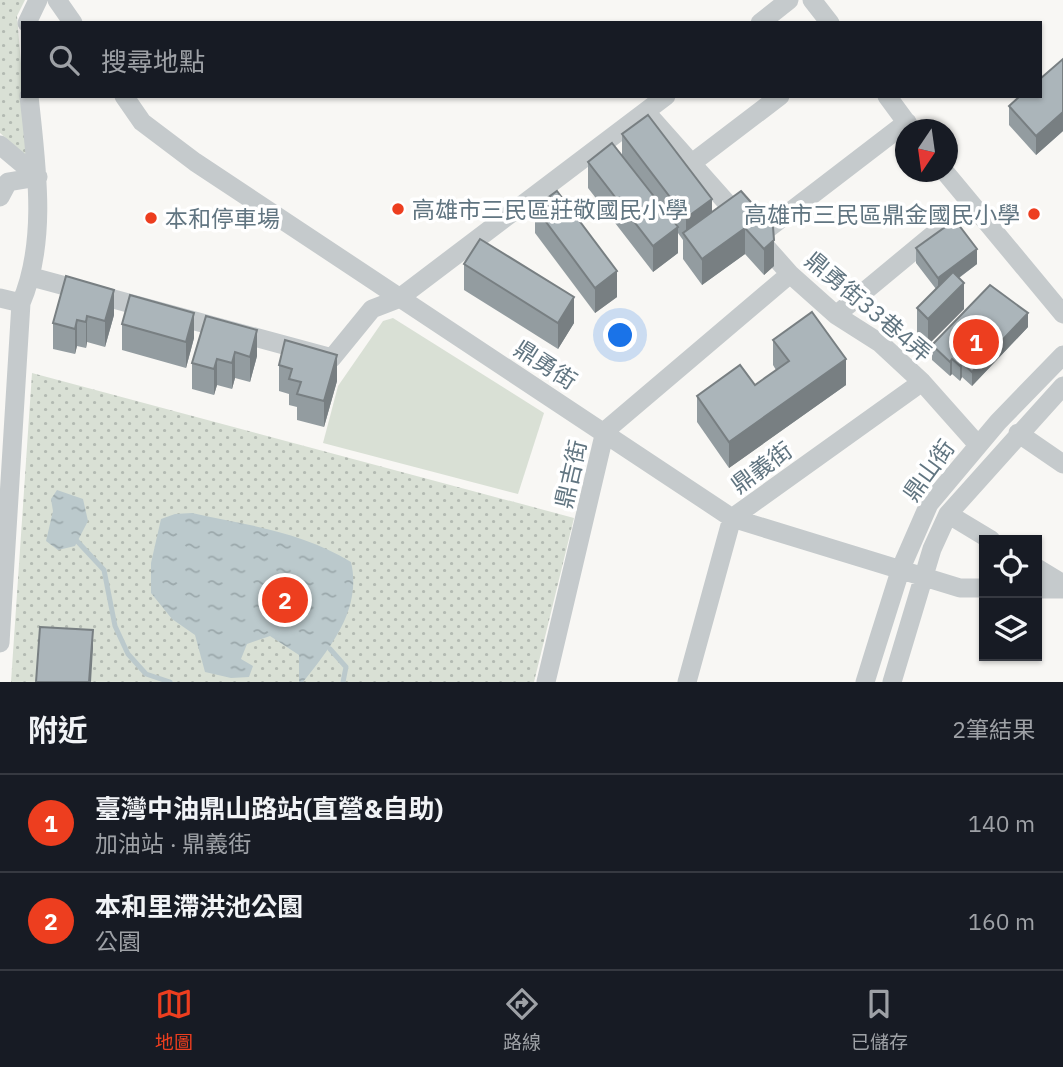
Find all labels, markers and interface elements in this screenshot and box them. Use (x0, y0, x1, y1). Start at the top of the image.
search box (21, 21, 1042, 98)
icon: search (45, 41, 83, 79)
text: 搜尋地點 (101, 44, 205, 78)
north arrow (895, 119, 958, 182)
place label: 高雄市三民區莊敬國民小學 (412, 194, 688, 224)
place label: 高雄市三民區鼎金國民小學 (744, 199, 1020, 229)
marker: 高雄市三民區莊敬國民小學 (390, 201, 406, 217)
place label: 本和停車場 (165, 203, 280, 233)
marker: 高雄市三民區鼎金國民小學 (1026, 206, 1042, 222)
marker: 本和停車場 (143, 210, 159, 226)
street label: 鼎勇街33巷4弄 (799, 244, 939, 368)
pin: 1 (953, 316, 999, 368)
your location (603, 318, 637, 352)
street label: 鼎勇街 (509, 333, 583, 395)
street label: 鼎山街 (896, 433, 960, 507)
street label: 鼎義街 (724, 435, 798, 499)
street label: 鼎吉街 (548, 437, 592, 511)
map controls (979, 535, 1042, 661)
button: locate (979, 535, 1042, 598)
pin: 2 (262, 574, 308, 626)
button: layers (979, 598, 1042, 661)
text: 附近 (28, 710, 88, 749)
text: 2筆結果 (952, 714, 1035, 744)
text: 臺灣中油鼎山路站(直營&自助) (95, 791, 443, 825)
text: 1 (44, 808, 58, 838)
text: 140 m (968, 808, 1035, 838)
text: 加油站 · 鼎義街 (95, 828, 251, 858)
text: 本和里滯洪池公園 (95, 889, 303, 923)
text: 2 (44, 906, 58, 936)
text: 160 m (968, 906, 1035, 936)
text: 公園 (95, 926, 141, 956)
tab: 地圖 (155, 985, 193, 1054)
tab: 路線 (503, 985, 541, 1054)
tab: 已儲存 (851, 985, 908, 1054)

